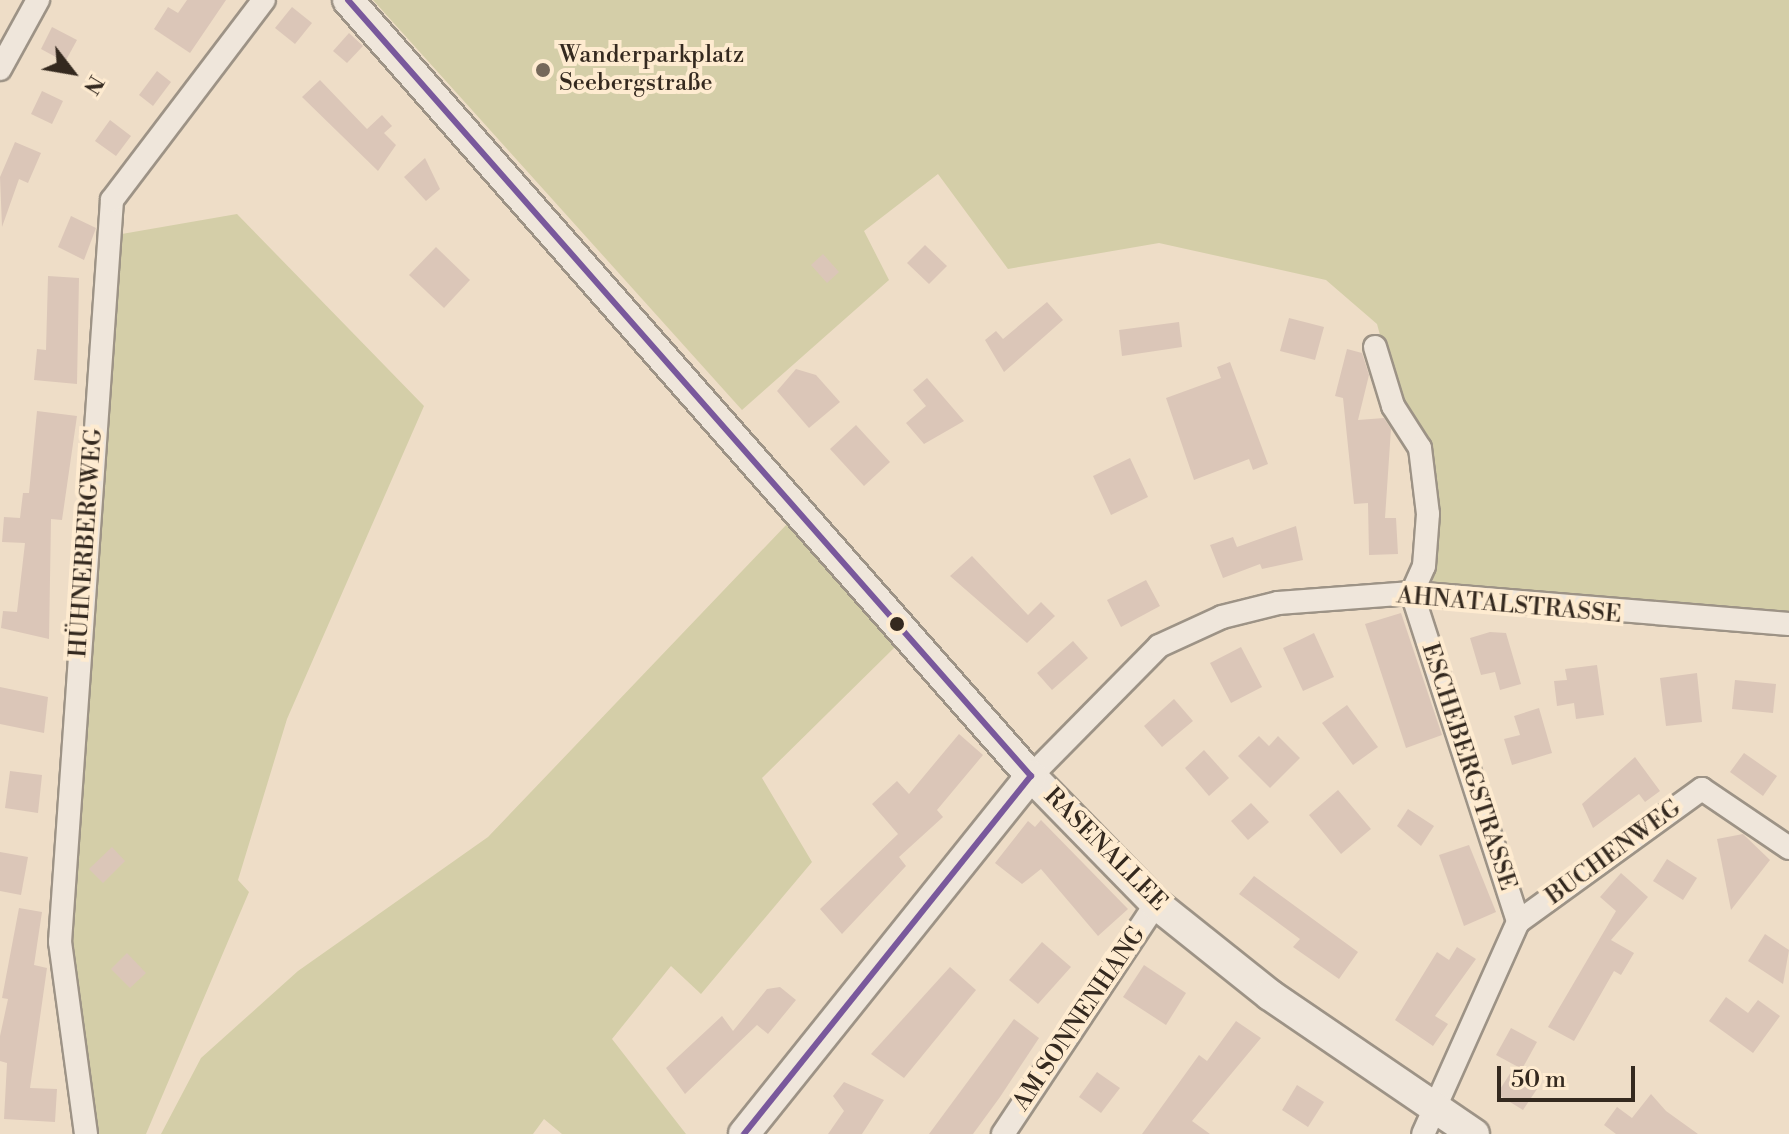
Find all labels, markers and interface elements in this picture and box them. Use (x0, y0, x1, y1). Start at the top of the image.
north arrow (32, 32, 112, 112)
place label: Wanderparkplatz Seebergstraße (559, 42, 744, 98)
marker: Wanderparkplatz Seebergstraße (534, 61, 552, 79)
text: N (77, 70, 109, 99)
street label: HÜHNERBERGWEG (65, 427, 109, 659)
street label: AHNATALSTRASSE (1396, 582, 1622, 630)
unlabelled marker (889, 616, 905, 632)
street label: ESCHEBERGSTRASSE (1414, 640, 1522, 894)
street label: RASENALLEE (1037, 782, 1173, 918)
street label: BUCHENWEG (1541, 794, 1687, 912)
street label: AM SONNENHANG (1008, 922, 1152, 1116)
scale bar (1501, 1050, 1639, 1100)
text: 50 m (1511, 1065, 1566, 1095)

